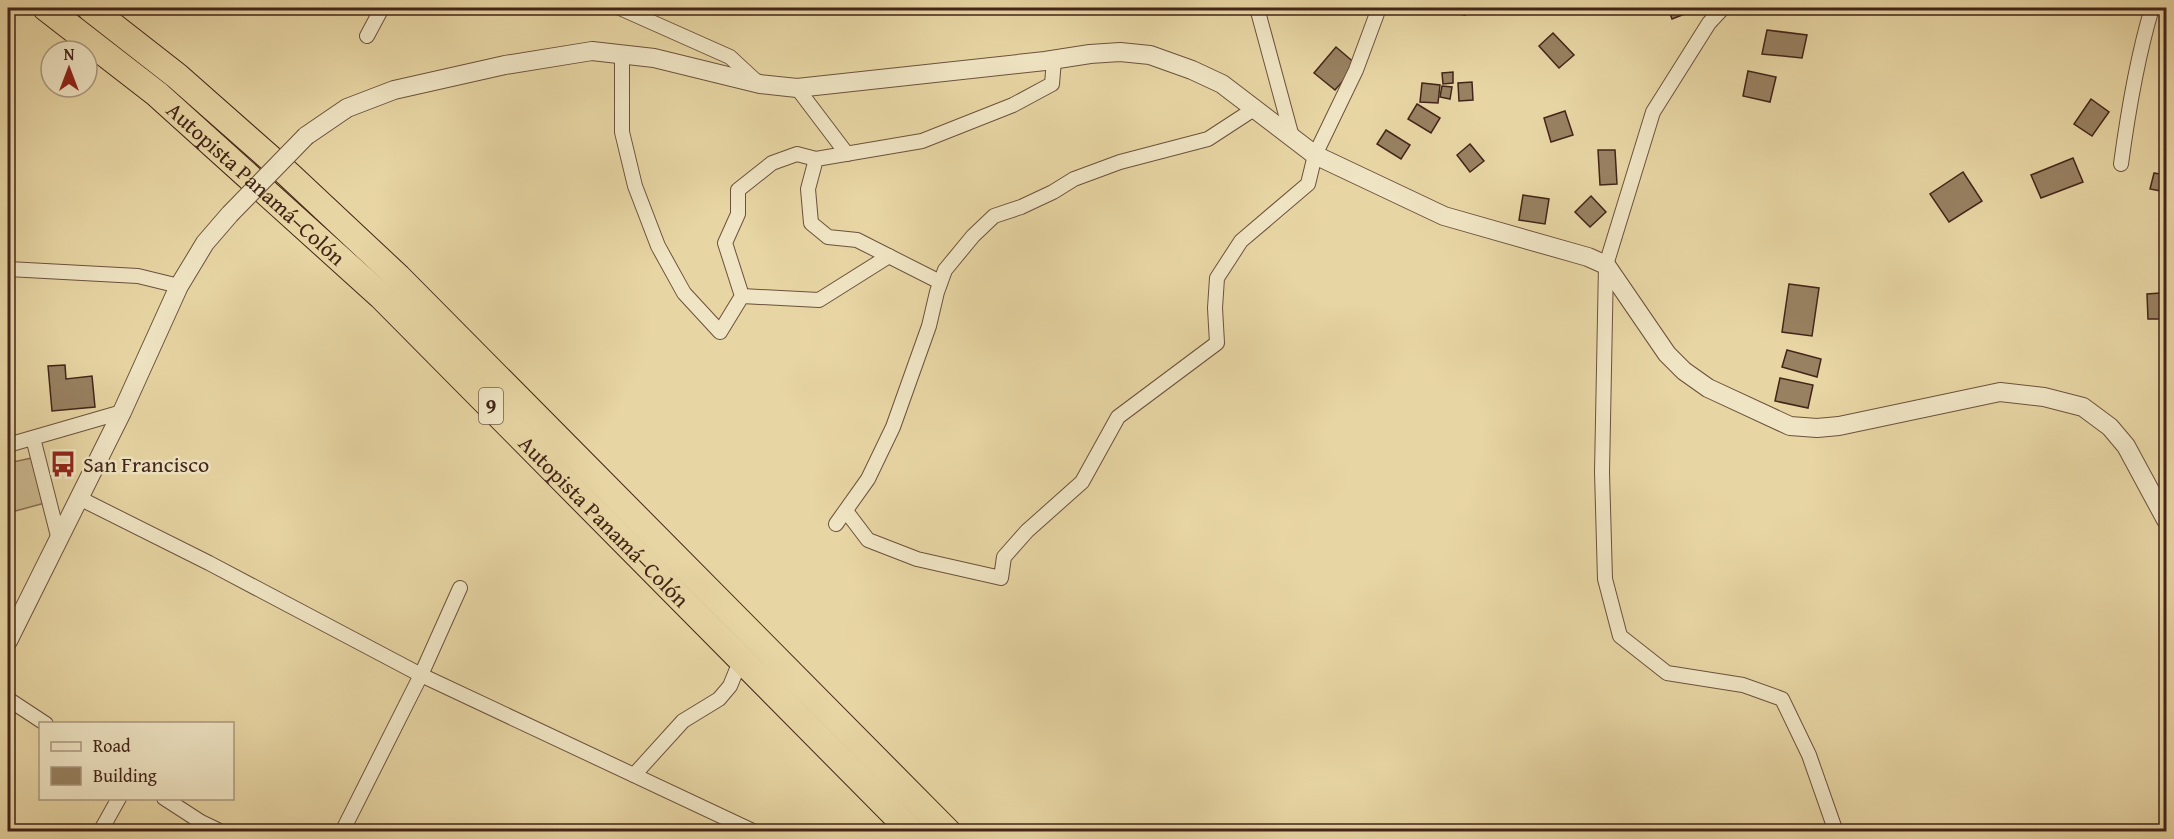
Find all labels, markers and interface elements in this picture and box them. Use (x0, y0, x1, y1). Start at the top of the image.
north arrow (39, 39, 99, 99)
text: N (64, 42, 75, 66)
street label: Autopista Panamá–Colón (160, 94, 353, 273)
road number: 9 (479, 388, 503, 424)
street label: Autopista Panamá–Colón (511, 428, 697, 615)
place label: San Francisco (83, 448, 209, 480)
bus stop icon: San Francisco (48, 449, 78, 479)
legend (39, 722, 234, 800)
text: Road (93, 732, 131, 759)
text: Building (93, 762, 157, 789)

